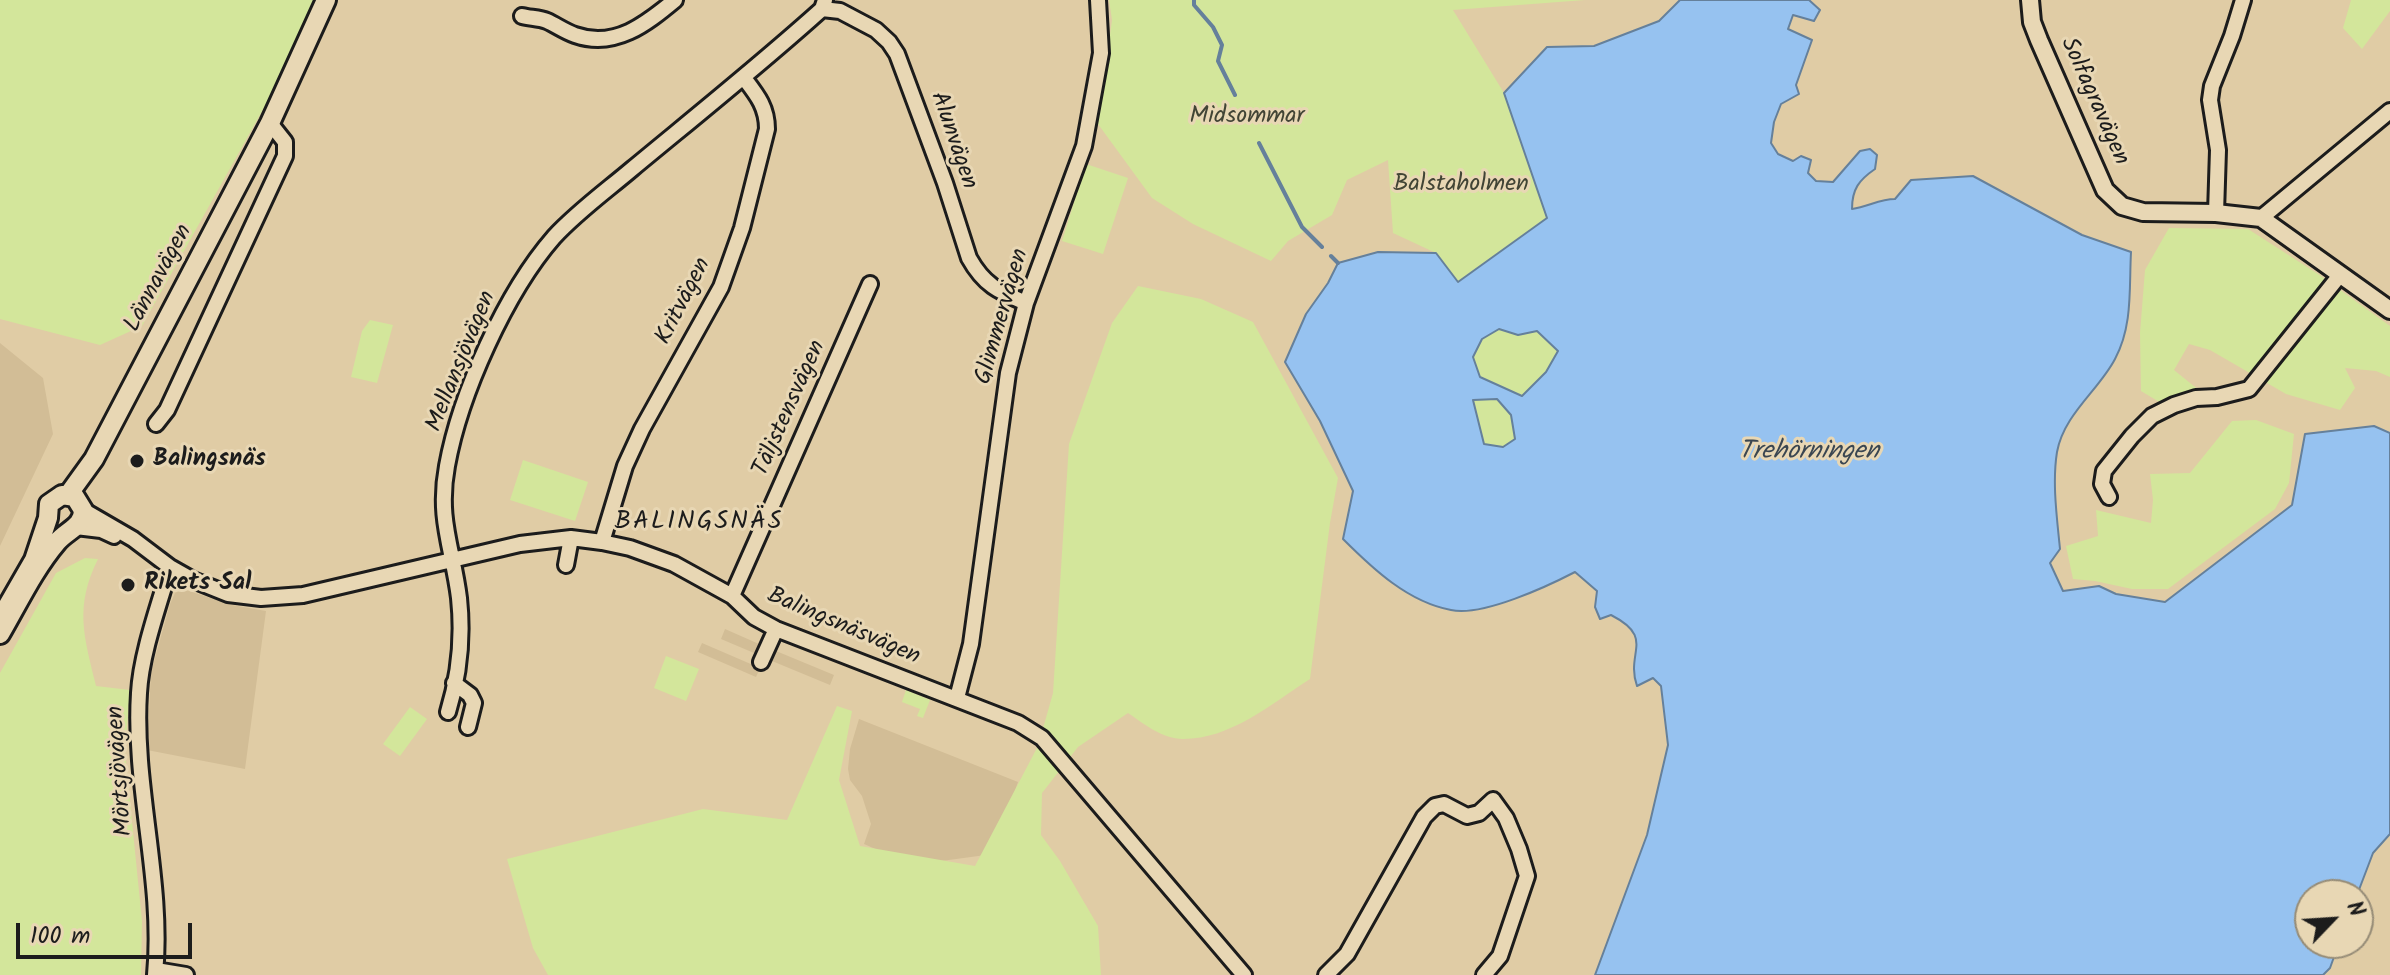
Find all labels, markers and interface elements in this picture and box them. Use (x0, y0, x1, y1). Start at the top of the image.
street label: Solfagravägen (2052, 34, 2134, 170)
street label: Alunvägen (922, 88, 982, 194)
park label: Midsommar (1189, 104, 1305, 132)
park label: Balstaholmen (1393, 172, 1529, 200)
street label: Lännavägen (120, 220, 200, 338)
street label: Glimmervägen (971, 246, 1037, 388)
street label: Kritvägen (651, 254, 719, 350)
street label: Mellansjövägen (422, 287, 504, 437)
street label: Täljstensvägen (748, 336, 834, 482)
water label: Trehörningen (1739, 438, 1879, 470)
place label: Balingsnäs (153, 447, 266, 475)
marker: Balingsnäs (128, 452, 146, 470)
district label: BALINGSNÄS (614, 508, 784, 540)
place label: Rikets Sal (144, 571, 251, 599)
marker: Rikets Sal (119, 576, 137, 594)
street label: Balingsnäsvägen (762, 583, 924, 673)
street label: Mörtsjövägen (103, 705, 141, 837)
north arrow (2294, 879, 2374, 959)
text: N (2336, 896, 2373, 923)
scale bar (20, 907, 196, 957)
text: 100 m (30, 917, 90, 956)

